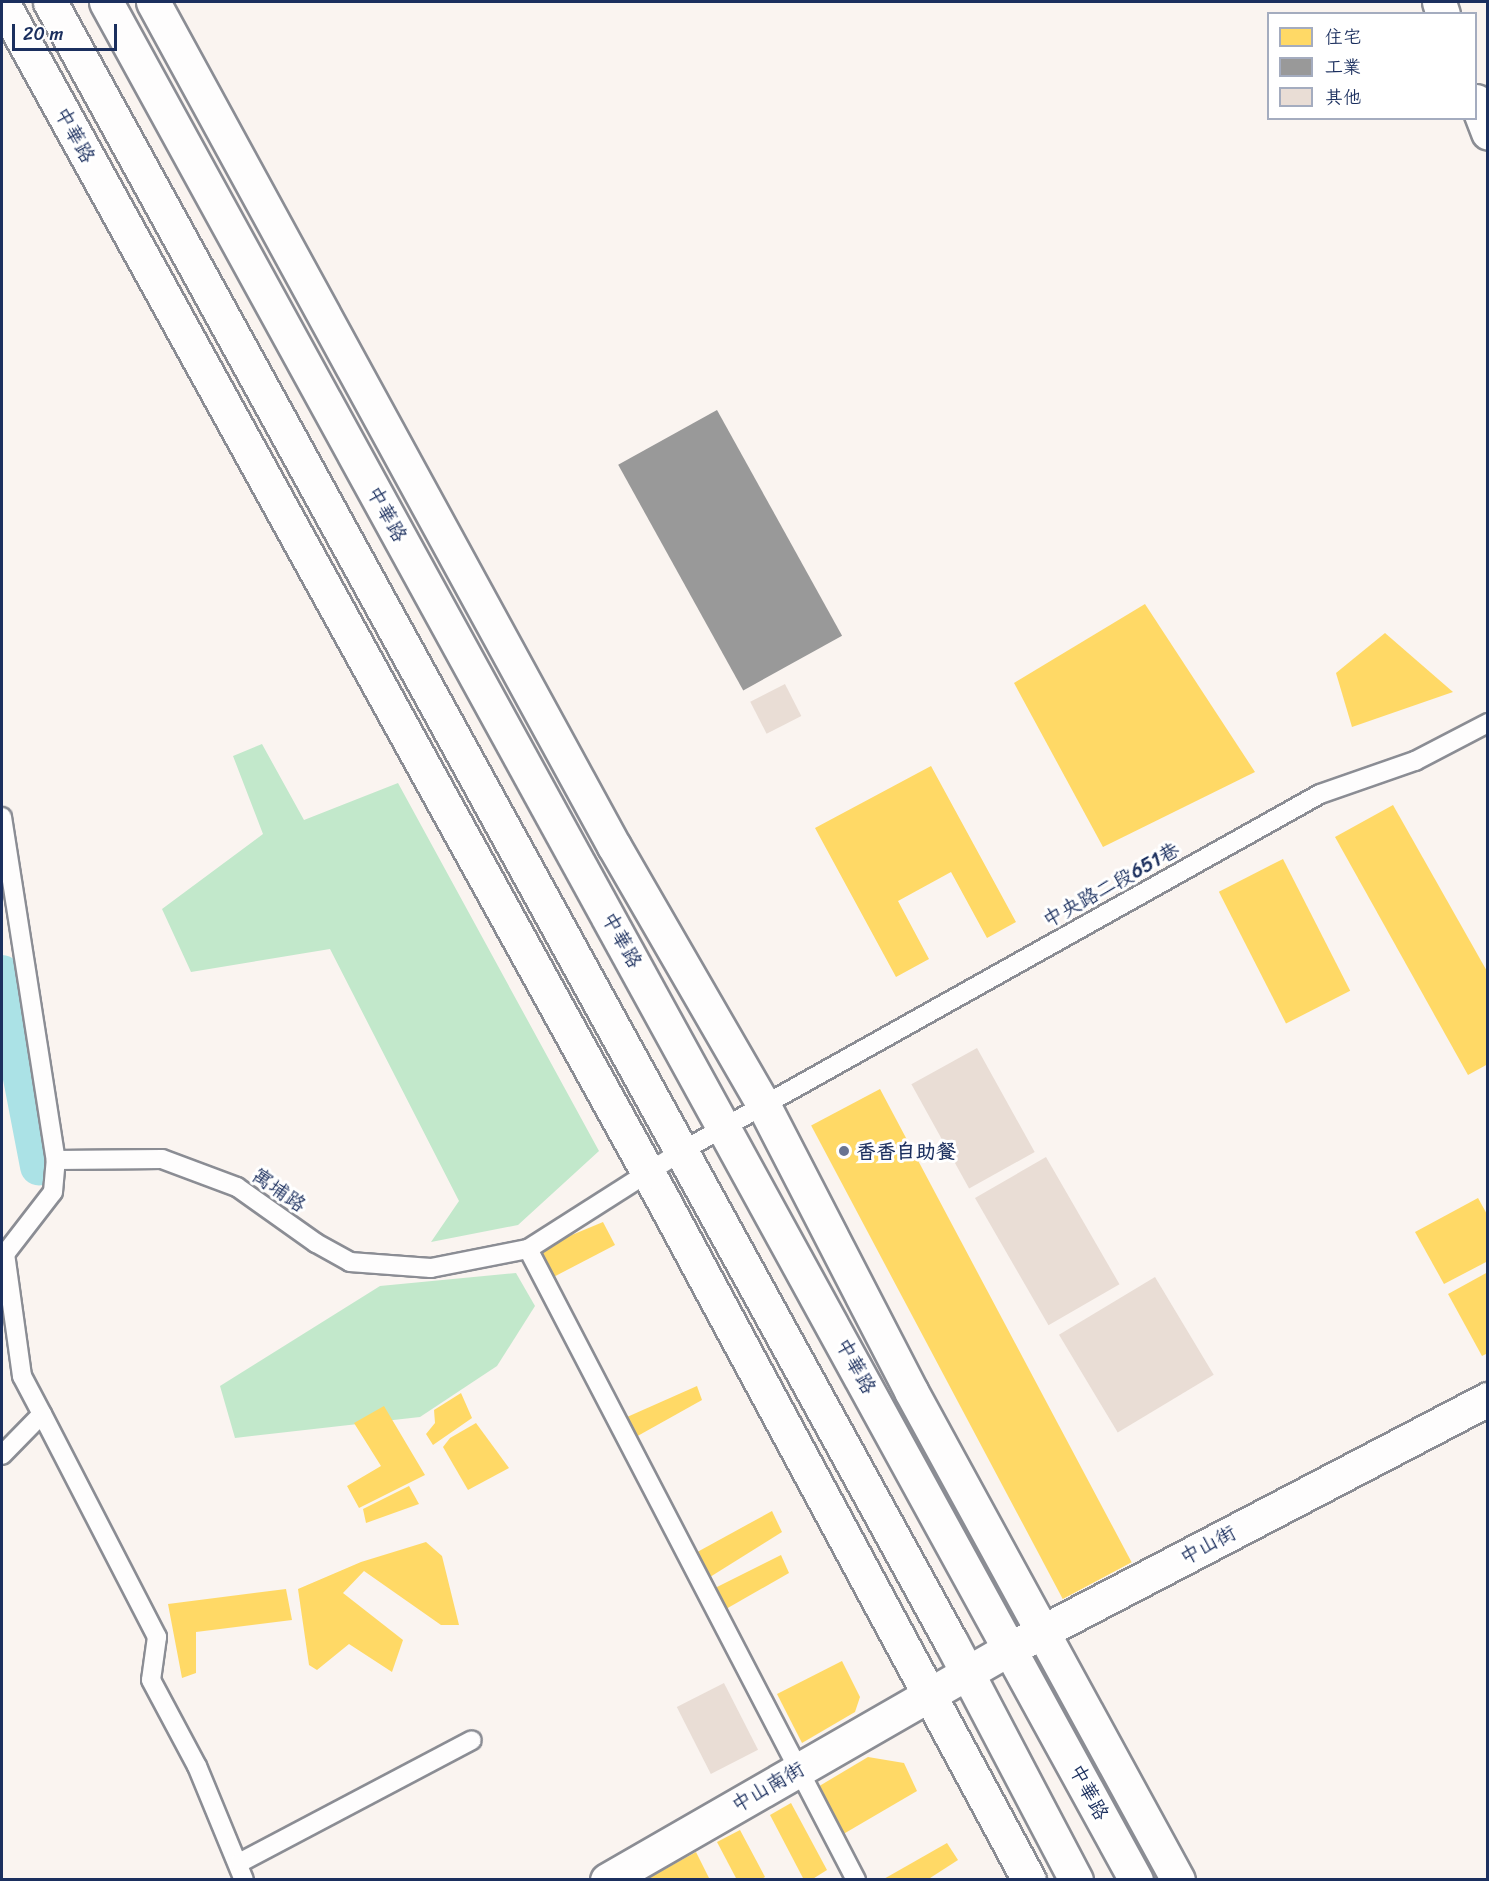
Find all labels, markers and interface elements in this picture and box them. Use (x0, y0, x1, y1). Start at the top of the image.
scale bar (15, 12, 120, 50)
legend (1267, 12, 1477, 120)
text: 20 m (23, 18, 63, 50)
text: 住宅 (1325, 21, 1361, 53)
text: 工業 (1325, 51, 1361, 83)
text: 其他 (1325, 81, 1361, 113)
street label: 中華路 (50, 103, 100, 167)
street label: 中華路 (362, 482, 412, 546)
street label: 中央路二段651巷 (1039, 838, 1183, 932)
street label: 中華路 (597, 908, 647, 972)
place label: 香香自助餐 (856, 1139, 956, 1163)
marker: 香香自助餐 (837, 1144, 851, 1158)
street label: 寓埔路 (248, 1163, 310, 1217)
street label: 中華路 (831, 1334, 881, 1398)
street label: 中山街 (1176, 1520, 1240, 1570)
street label: 中山南街 (727, 1757, 809, 1817)
street label: 中華路 (1064, 1760, 1114, 1824)

